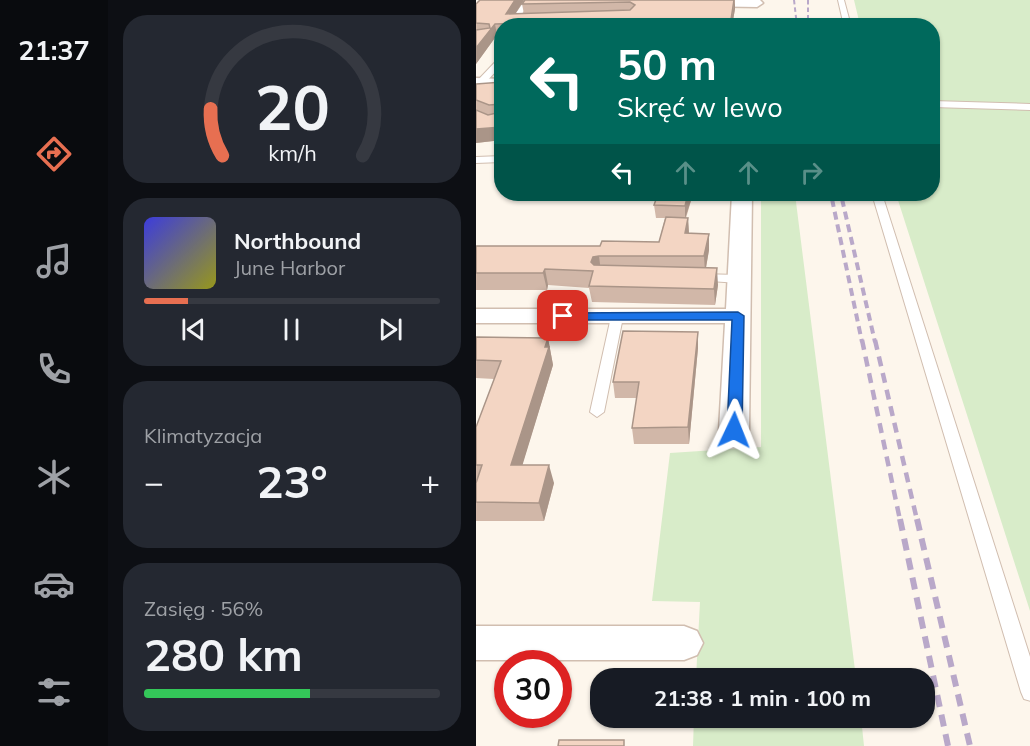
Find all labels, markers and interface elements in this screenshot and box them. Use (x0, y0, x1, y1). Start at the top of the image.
text: 21:37 (18, 33, 90, 67)
text: 50 m (617, 38, 717, 91)
icon: left (518, 42, 596, 120)
text: 20 (255, 67, 329, 146)
text: Skręć w lewo (617, 90, 783, 124)
icon: directions (33, 133, 75, 175)
text: km/h (268, 139, 316, 166)
icon: left (606, 156, 639, 189)
icon: ahead (669, 156, 702, 189)
icon: ahead (732, 156, 765, 189)
icon: right (795, 156, 828, 189)
text: Northbound (234, 227, 361, 255)
icon: music (33, 240, 75, 282)
text: June Harbor (234, 255, 345, 280)
pin (537, 290, 588, 341)
icon: arrive (546, 299, 579, 332)
icon: previous (177, 313, 210, 346)
icon: pause (275, 313, 308, 346)
icon: next (374, 313, 407, 346)
icon: phone (33, 348, 75, 390)
position arrow (702, 398, 766, 462)
text: Klimatyzacja (144, 423, 262, 448)
text: 23° (256, 453, 328, 509)
icon: climate (33, 456, 75, 498)
text: − (144, 461, 164, 502)
text: + (420, 461, 440, 502)
icon: car (33, 563, 75, 605)
text: Zasięg · 56% (144, 596, 263, 621)
text: 280 km (144, 626, 303, 682)
speed limit sign: 30 (494, 650, 572, 728)
icon: filters (33, 671, 75, 713)
text: 21:38 · 1 min · 100 m (654, 684, 871, 712)

